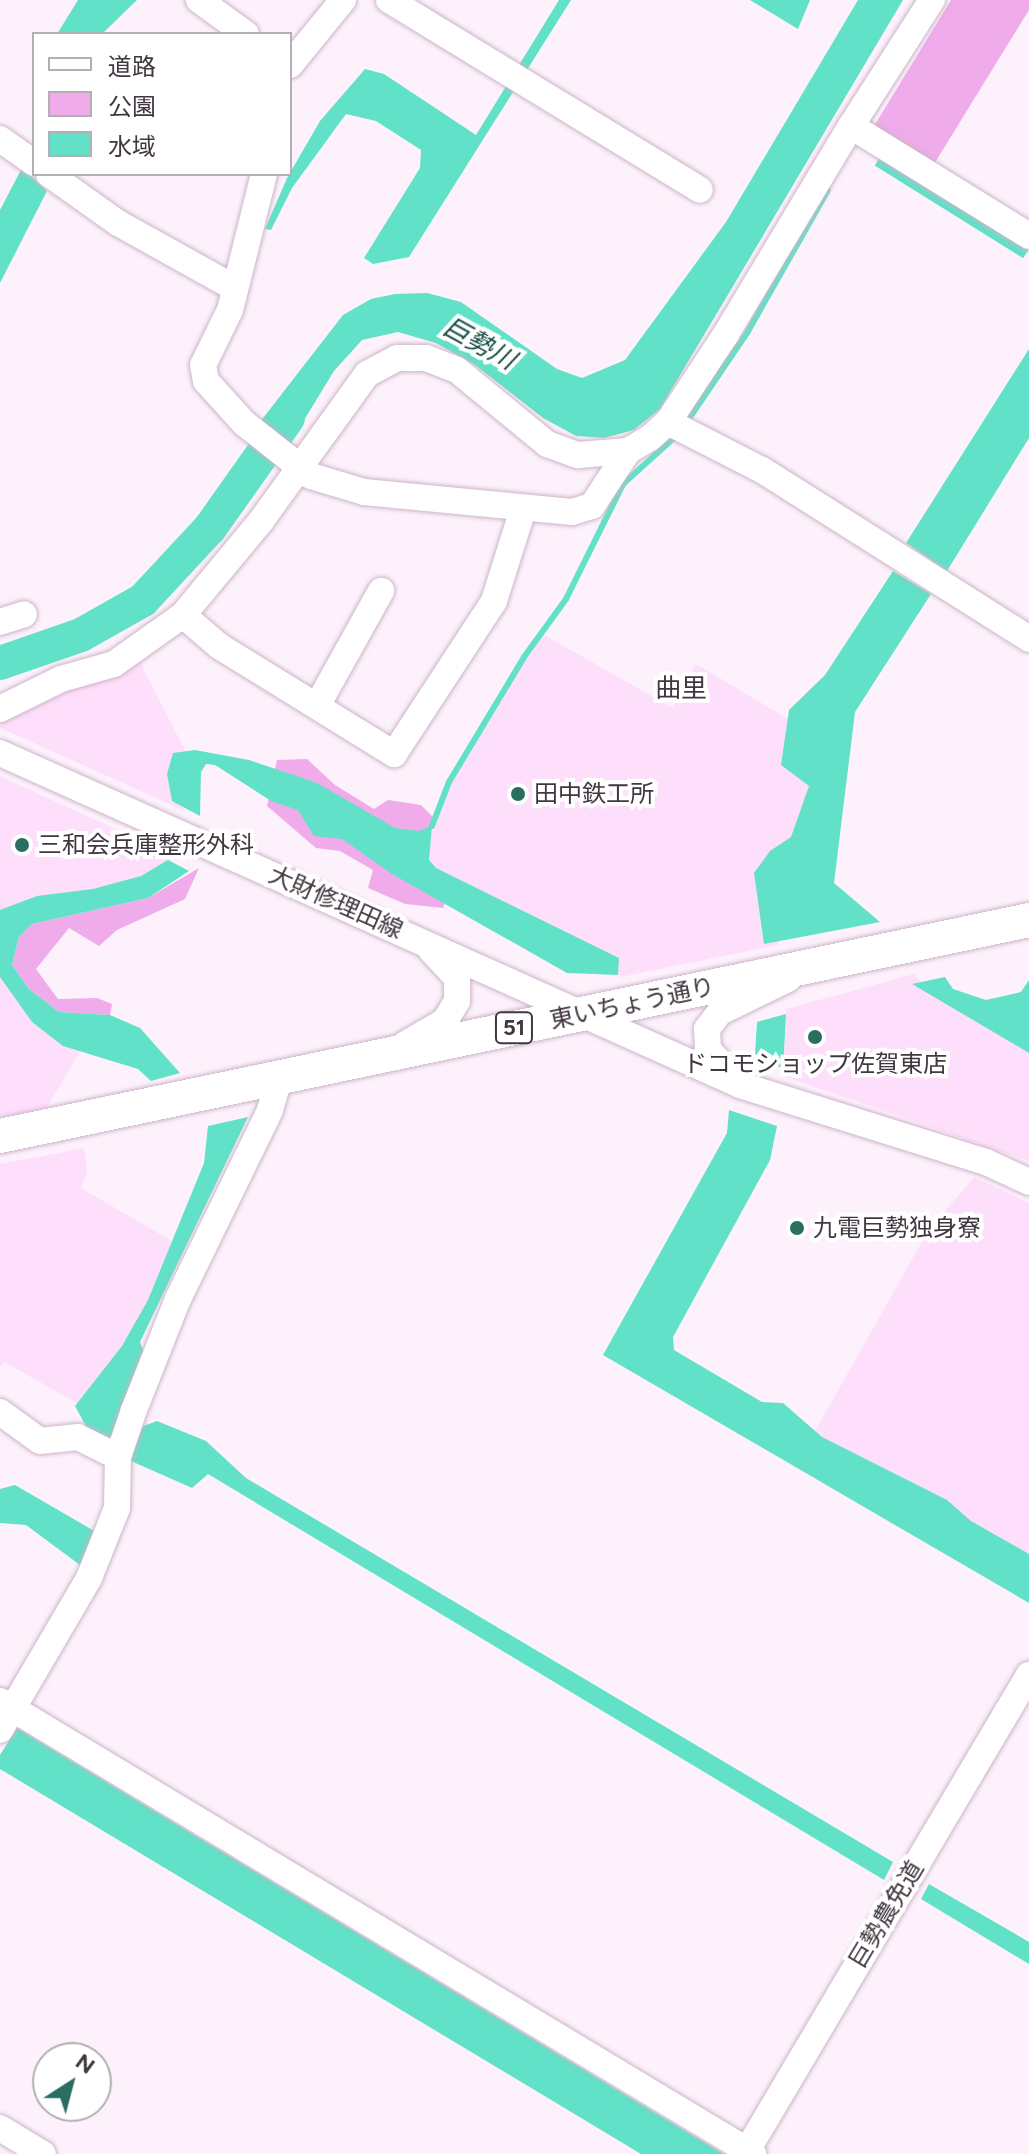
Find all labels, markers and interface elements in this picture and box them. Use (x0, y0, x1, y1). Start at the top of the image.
legend (32, 32, 292, 176)
text: 道路 (108, 52, 156, 81)
text: 公園 (108, 92, 156, 121)
text: 水域 (108, 132, 156, 161)
water label: 巨勢川 (437, 311, 521, 377)
district label: 曲里 (655, 673, 707, 705)
place label: 田中鉄工所 (534, 780, 654, 808)
marker: 田中鉄工所 (509, 785, 527, 803)
place label: 三和会兵庫整形外科 (38, 831, 254, 859)
marker: 三和会兵庫整形外科 (13, 836, 31, 854)
street label: 大財修理田線 (264, 860, 408, 944)
street label: 東いちょう通り (547, 971, 717, 1035)
road number: 51 (494, 1010, 534, 1046)
marker: ドコモショップ佐賀東店 (806, 1028, 824, 1046)
place label: ドコモショップ佐賀東店 (683, 1050, 947, 1078)
place label: 九電巨勢独身寮 (813, 1214, 981, 1242)
marker: 九電巨勢独身寮 (788, 1219, 806, 1237)
street label: 巨勢農免道 (843, 1855, 929, 1973)
north arrow (32, 2042, 112, 2122)
text: N (70, 2048, 100, 2080)

